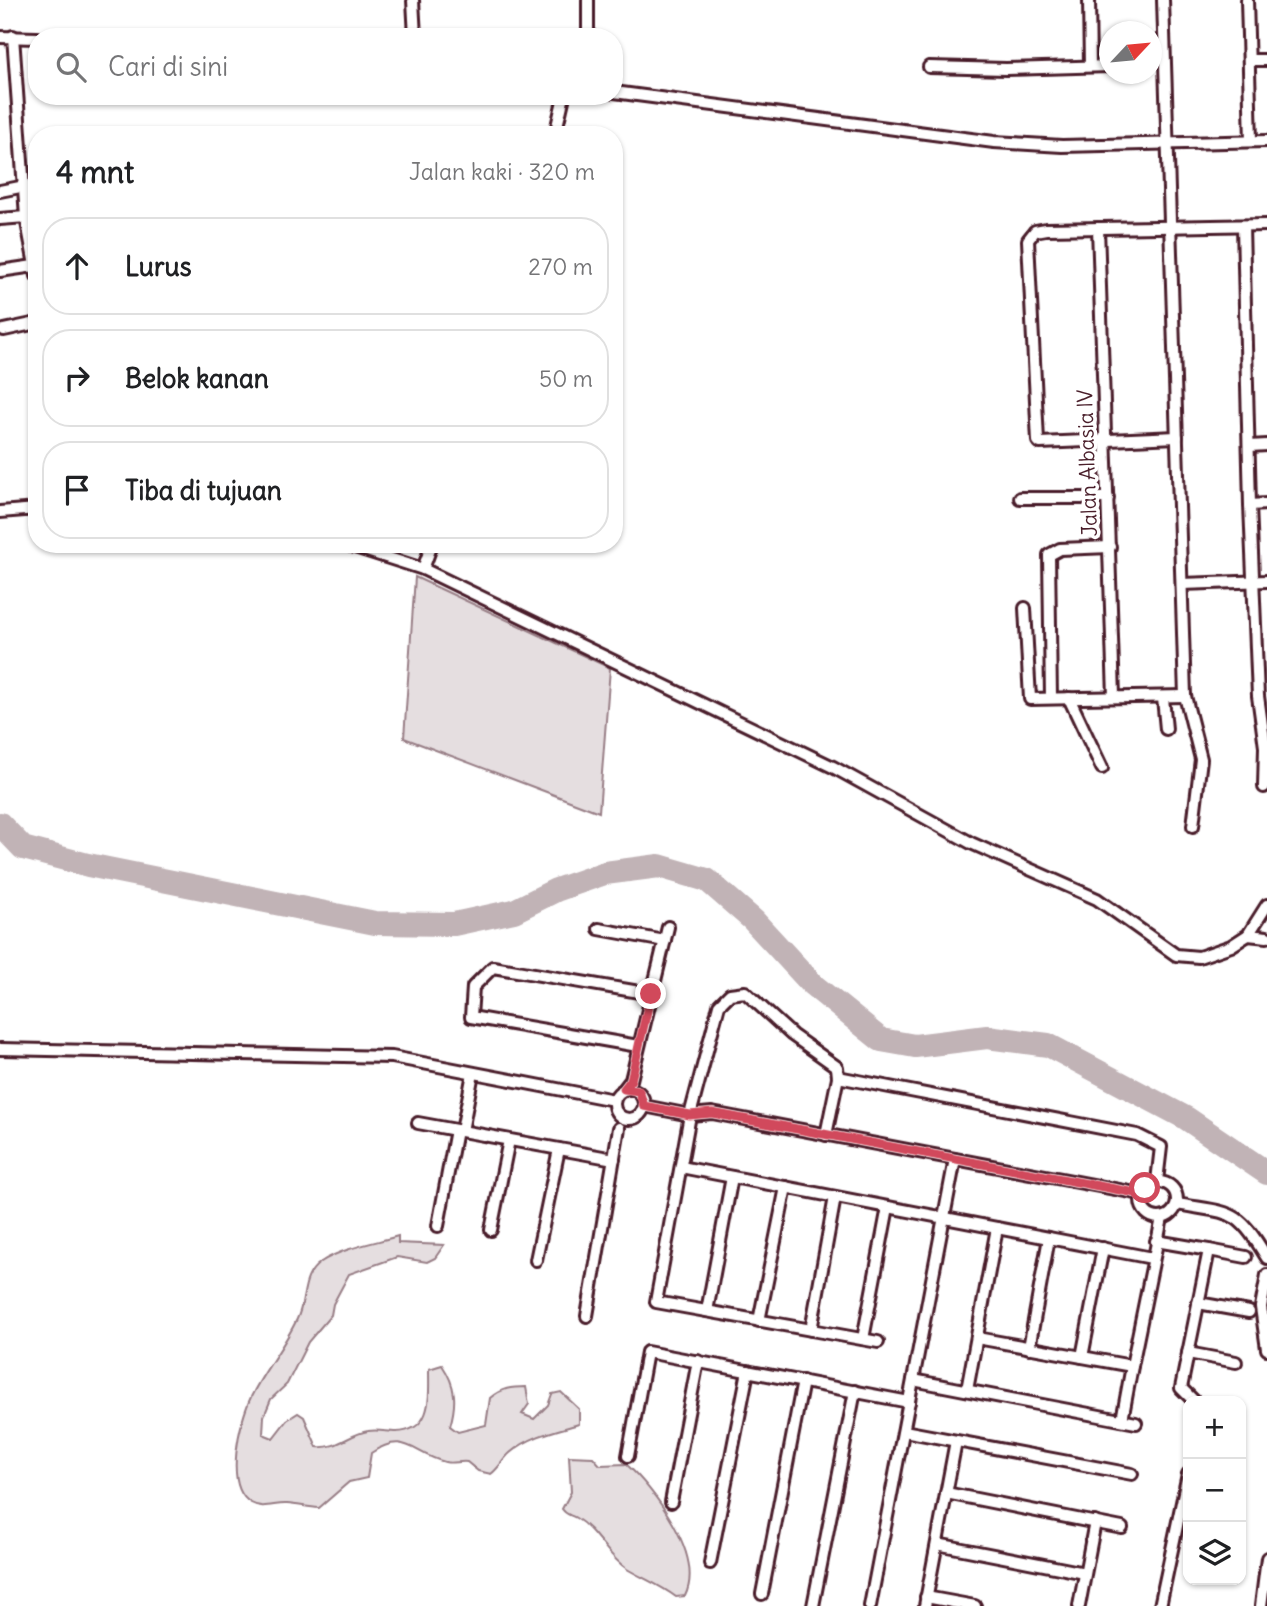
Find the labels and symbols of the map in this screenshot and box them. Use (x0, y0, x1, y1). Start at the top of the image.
north arrow (1099, 21, 1162, 84)
street label: Jalan Albasia lV (1071, 389, 1103, 537)
route end (635, 978, 666, 1009)
route start (1129, 1172, 1160, 1203)

